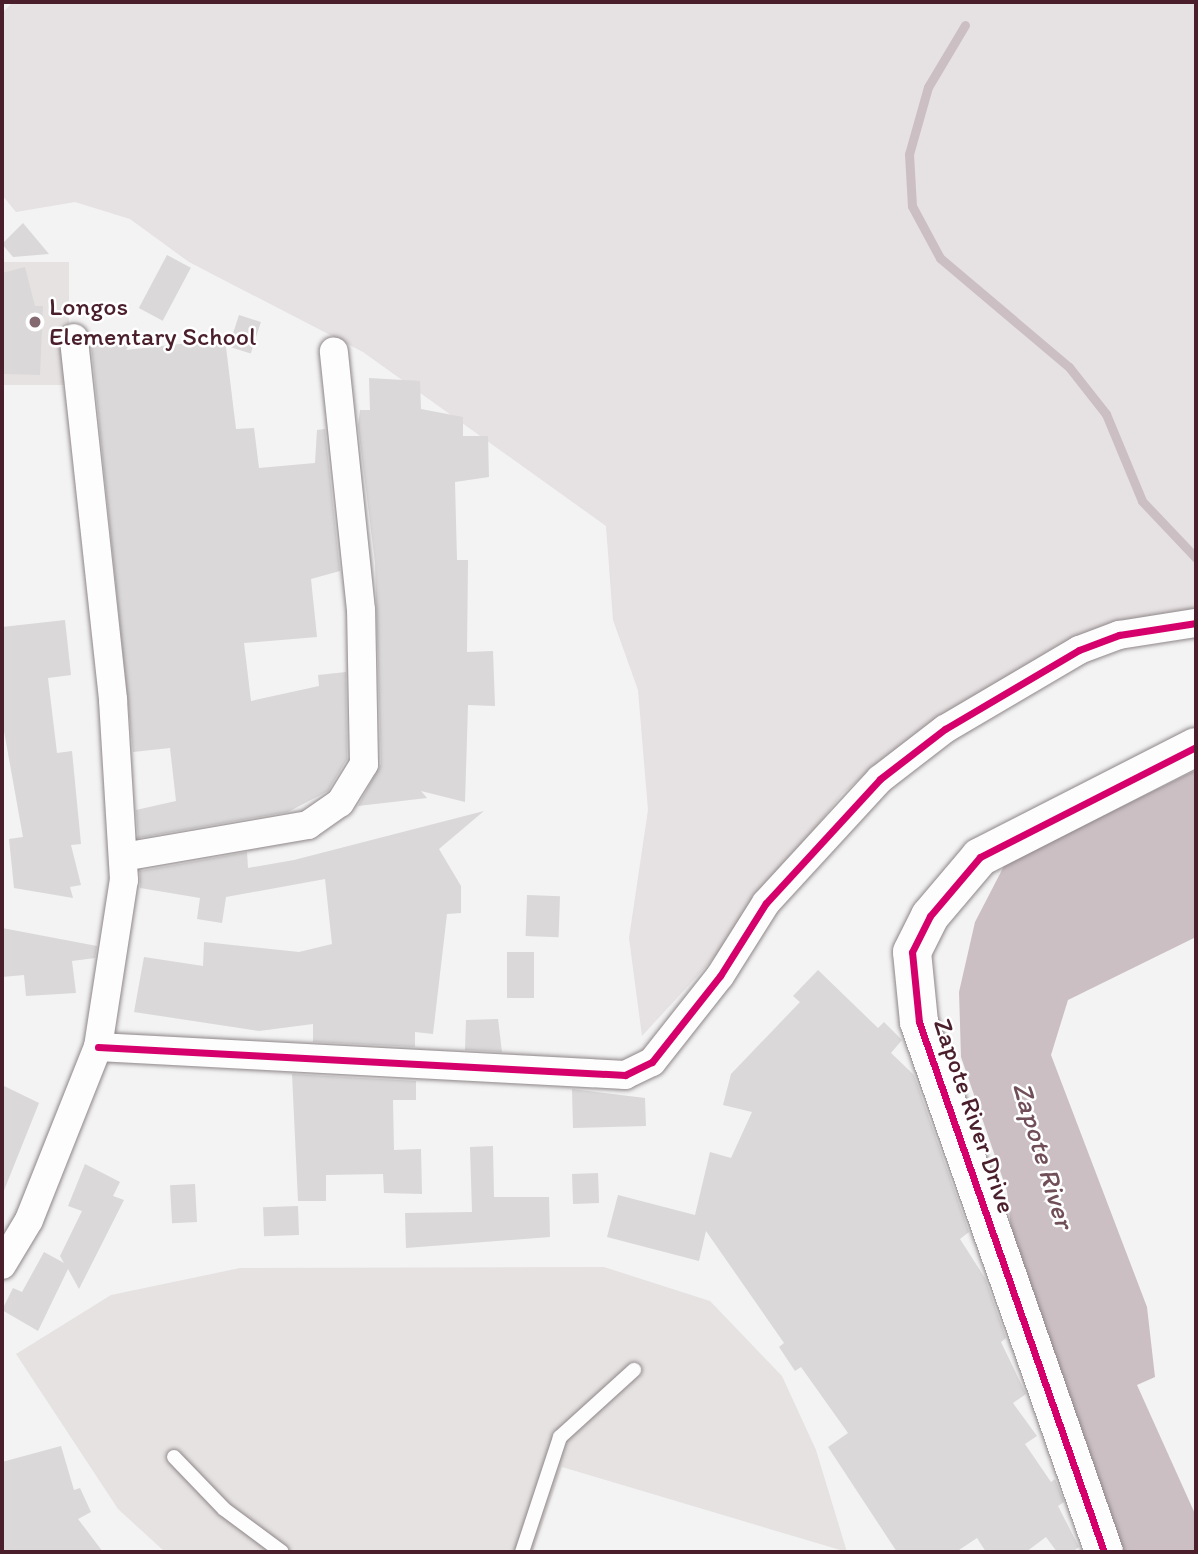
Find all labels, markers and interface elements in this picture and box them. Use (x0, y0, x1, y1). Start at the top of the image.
place label: Longos Elementary School (49, 291, 256, 352)
marker: Longos Elementary School (27, 314, 43, 330)
street label: Zapote River Drive (926, 1014, 1022, 1218)
water label: Zapote River (1006, 1078, 1082, 1232)

